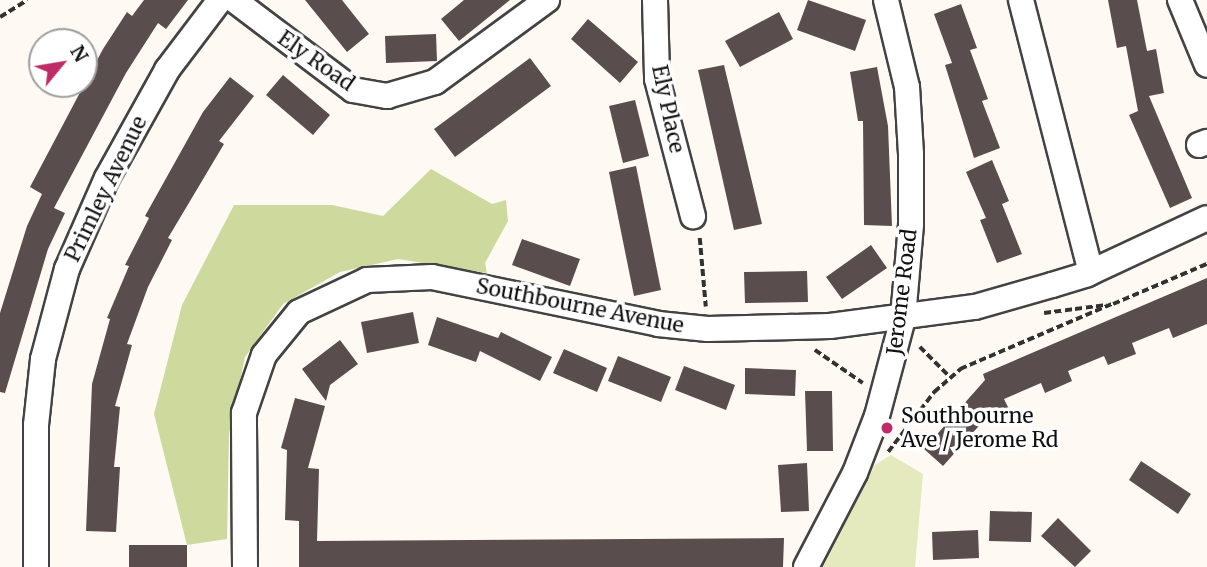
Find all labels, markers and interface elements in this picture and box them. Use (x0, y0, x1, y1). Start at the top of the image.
street label: Ely Road (273, 25, 359, 97)
north arrow (28, 28, 98, 98)
text: N (65, 41, 94, 66)
street label: Ely Place (646, 63, 690, 155)
street label: Primley Avenue (60, 112, 152, 266)
street label: Jerome Road (882, 227, 922, 357)
street label: Southbourne Avenue (474, 273, 686, 339)
place label: Southbourne Ave / Jerome Rd (901, 403, 1058, 453)
marker: Southbourne Ave / Jerome Rd (879, 420, 895, 436)

